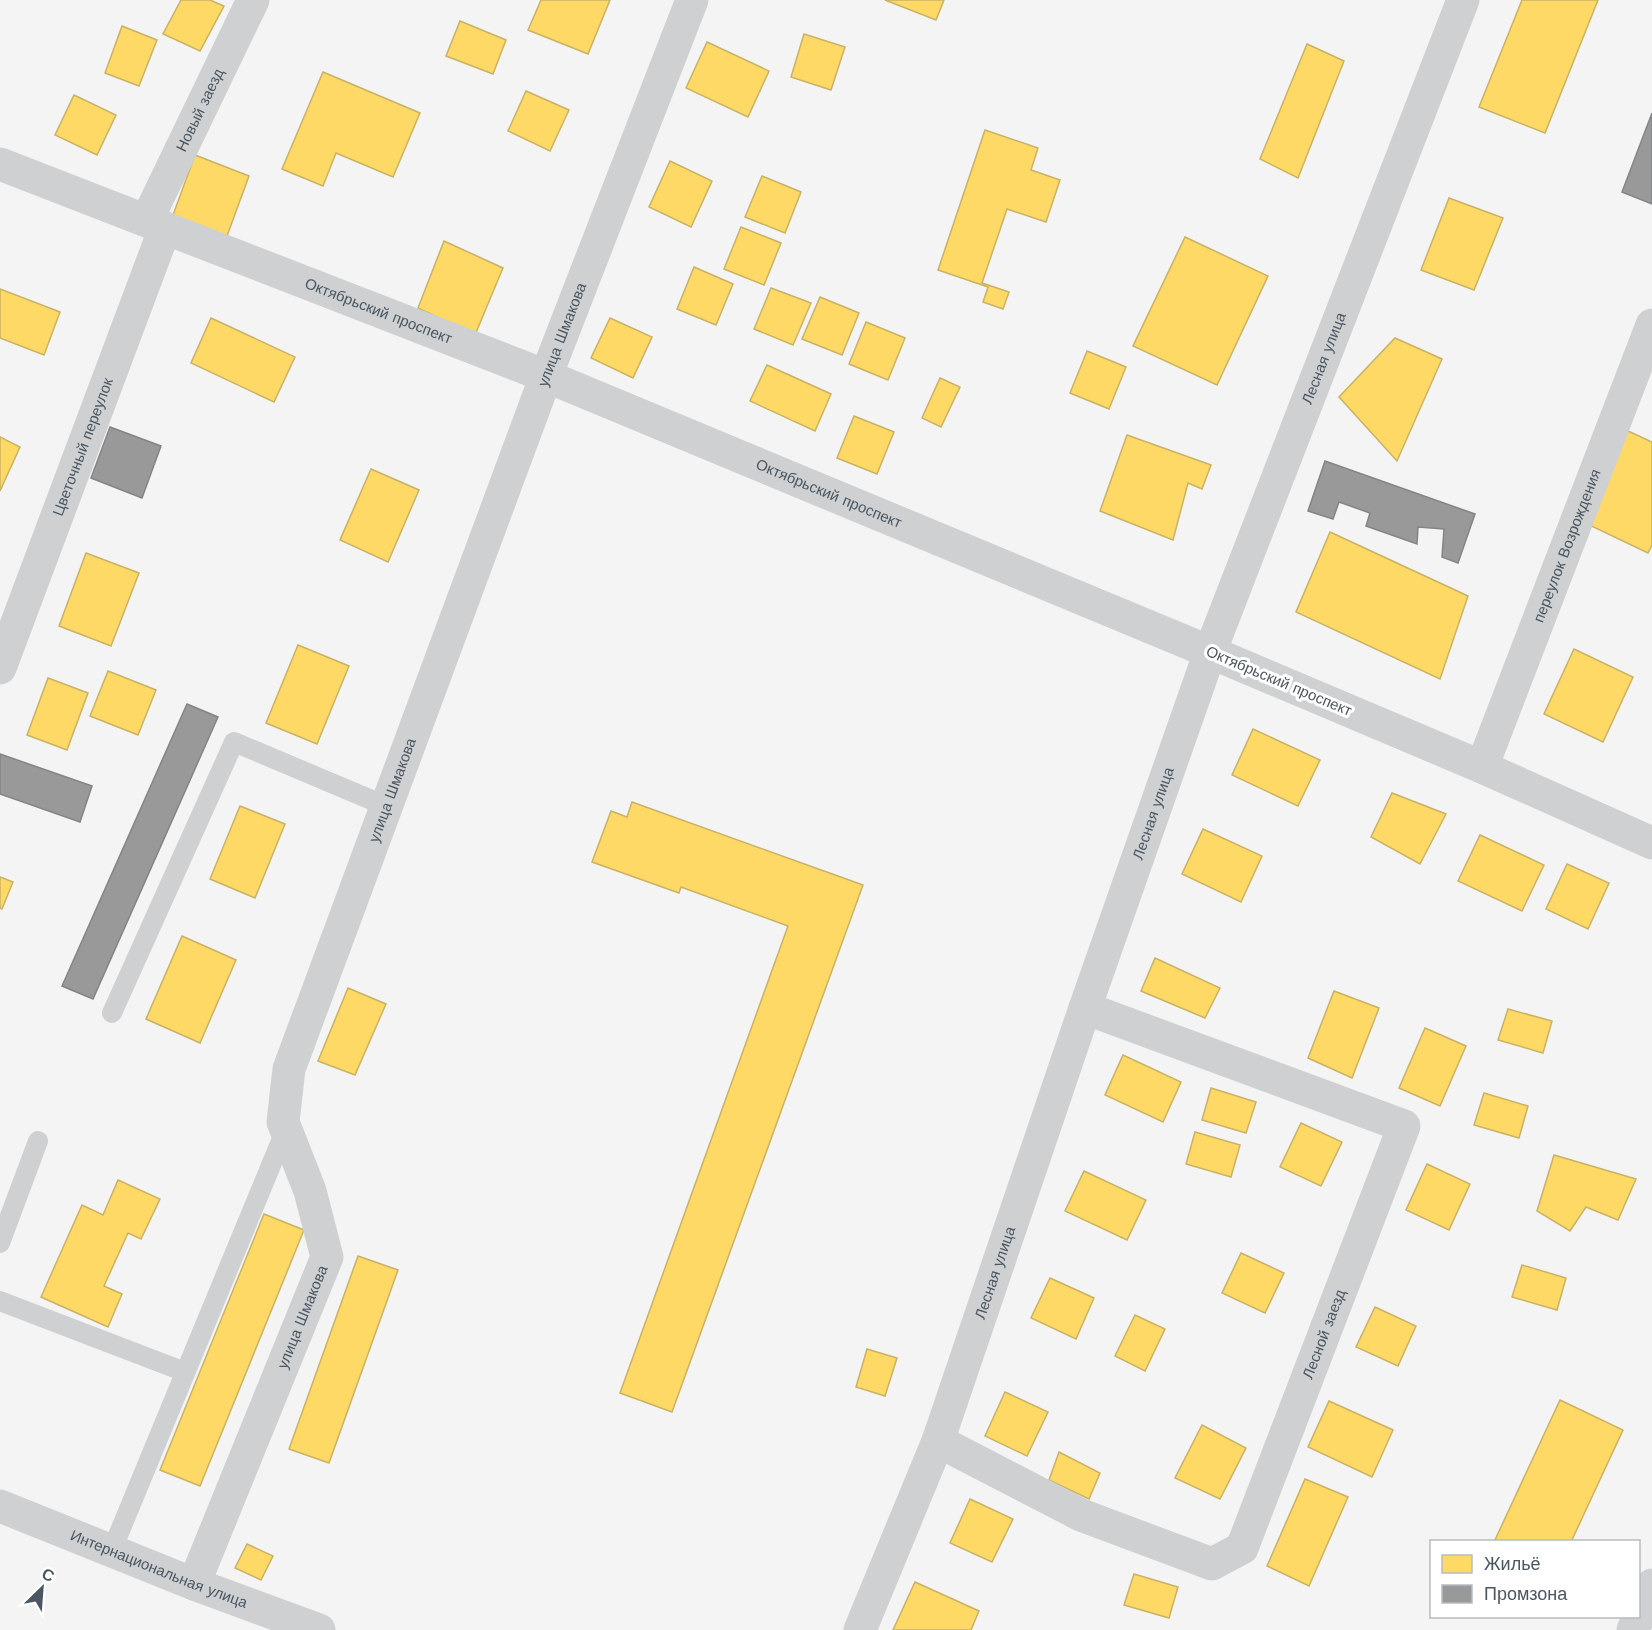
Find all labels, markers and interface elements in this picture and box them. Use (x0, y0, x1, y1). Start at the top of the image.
street label: Новый заезд (172, 65, 228, 155)
street label: Октябрьский проспект (302, 274, 455, 348)
street label: улица Шмакова (534, 280, 591, 389)
street label: Лесная улица (1298, 309, 1350, 407)
street label: Цветочный переулок (49, 375, 117, 519)
street label: Октябрьский проспект (753, 455, 905, 532)
street label: переулок Возрождения (1529, 467, 1605, 625)
street label: Октябрьский проспект (1203, 642, 1355, 720)
street label: улица Шмакова (365, 735, 420, 845)
street label: Лесная улица (1129, 764, 1178, 862)
street label: Лесная улица (971, 1224, 1019, 1322)
street label: улица Шмакова (273, 1262, 332, 1372)
street label: Лесной заезд (1299, 1287, 1350, 1381)
street label: Интернациональная улица (68, 1526, 251, 1612)
legend (1430, 1540, 1640, 1618)
text: Жильё (1484, 1553, 1541, 1574)
north arrow (12, 1558, 72, 1618)
text: С (39, 1564, 58, 1586)
text: Промзона (1484, 1583, 1568, 1604)

